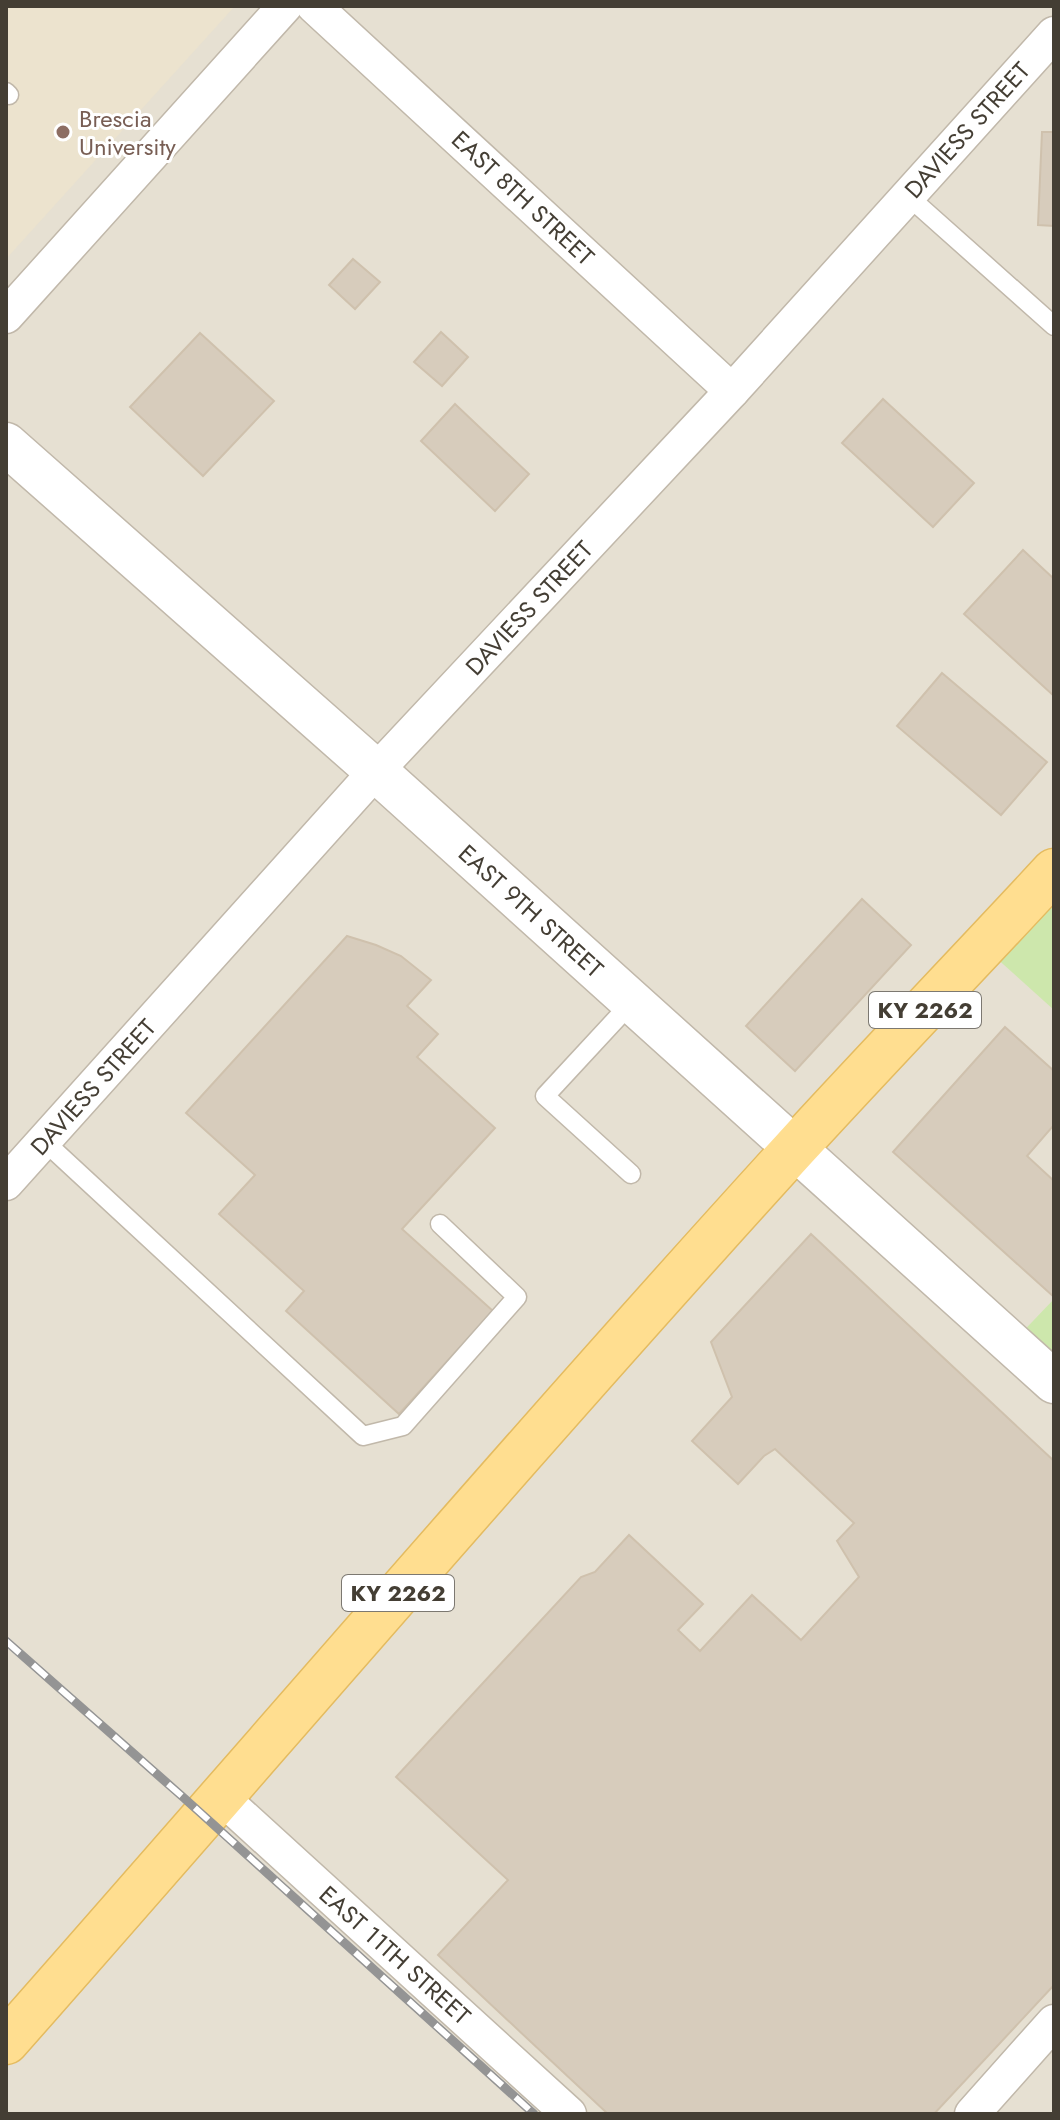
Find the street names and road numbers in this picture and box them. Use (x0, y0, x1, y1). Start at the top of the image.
street label: DAVIESS STREET (896, 54, 1038, 206)
street label: EAST 8TH STREET (444, 123, 602, 273)
street label: DAVIESS STREET (457, 533, 601, 683)
street label: EAST 9TH STREET (451, 836, 611, 986)
road number: KY 2262 (869, 992, 981, 1028)
street label: DAVIESS STREET (22, 1011, 164, 1163)
road number: KY 2262 (342, 1575, 454, 1611)
street label: EAST 11TH STREET (312, 1877, 478, 2033)

